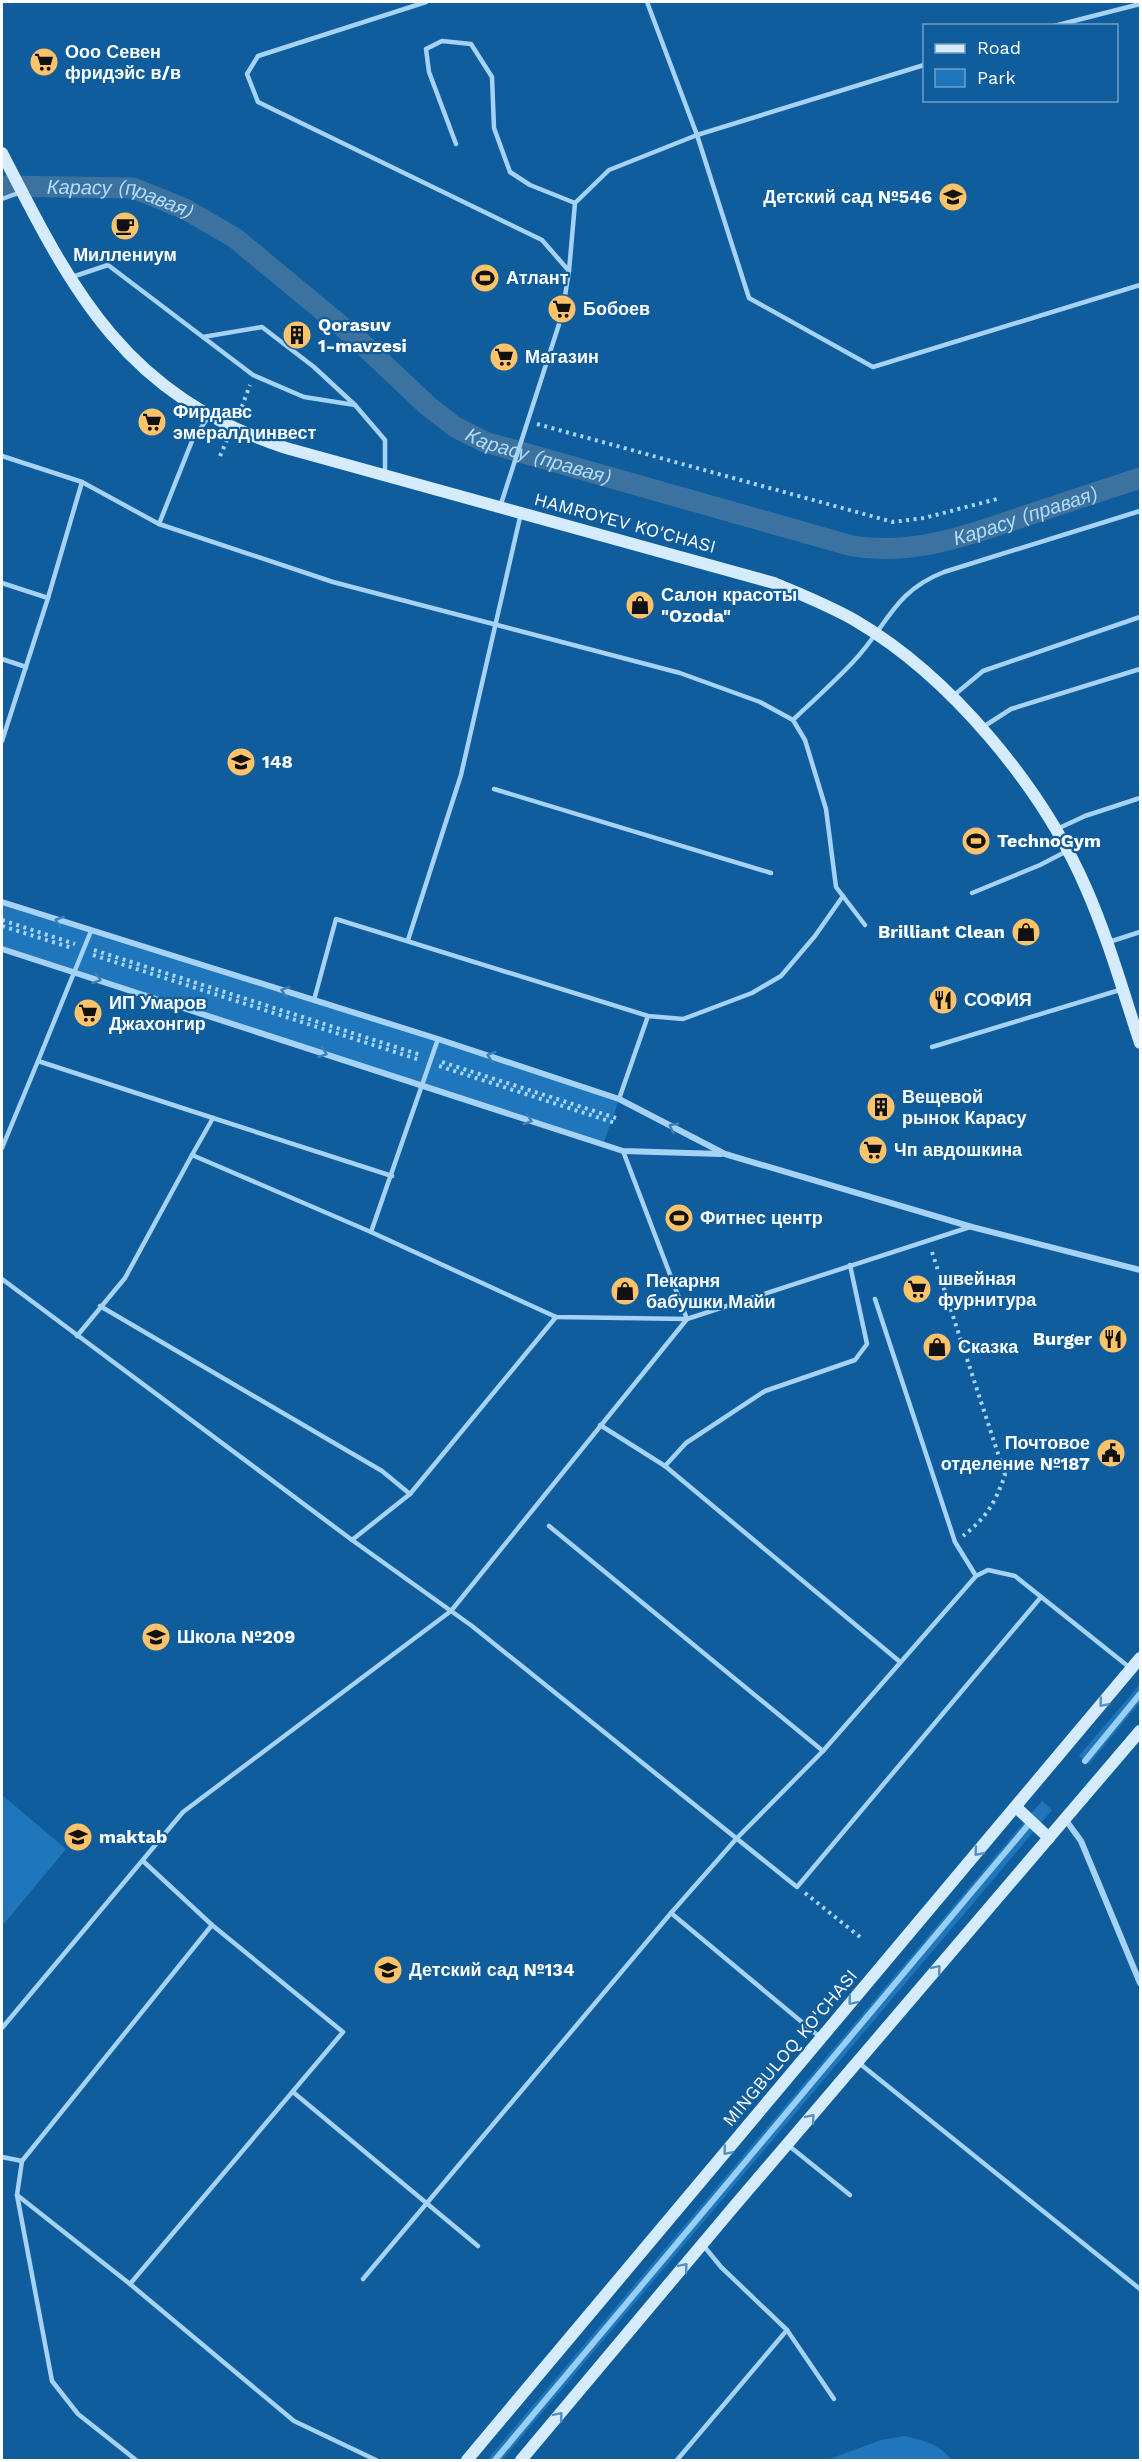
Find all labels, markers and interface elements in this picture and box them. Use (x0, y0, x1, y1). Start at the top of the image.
legend (923, 24, 1118, 102)
text: Road (977, 37, 1021, 58)
place label: Ооо Севен фридэйс в/в (65, 41, 181, 83)
supermarket icon: Ооо Севен фридэйс в/в (28, 46, 60, 78)
text: Park (977, 67, 1016, 88)
water label: Карасу (правая) (47, 175, 198, 223)
school or university icon: Детский сад №546 (937, 181, 969, 213)
place label: Детский сад №546 (763, 186, 932, 207)
cafe icon: Миллениум (109, 210, 141, 242)
place label: Миллениум (73, 244, 177, 265)
sports icon: Атлант (469, 262, 501, 294)
place label: Атлант (506, 267, 569, 288)
supermarket icon: Бобоев (546, 293, 578, 325)
place label: Бобоев (583, 298, 650, 319)
place label: Qorasuv 1-mavzesi (318, 314, 407, 356)
building icon: Qorasuv 1-mavzesi (281, 319, 313, 351)
supermarket icon: Магазин (488, 341, 520, 373)
place label: Магазин (525, 346, 599, 367)
place label: Фирдавс эмералд инвест (173, 401, 317, 443)
supermarket icon: Фирдавс эмералд инвест (136, 406, 168, 438)
water label: Карасу (правая) (462, 422, 614, 489)
water label: Карасу (правая) (950, 481, 1101, 550)
street label: HAMROYEV KO'CHASI (532, 488, 718, 557)
place label: Салон красоты "Ozoda" (661, 584, 797, 626)
shop icon: Салон красоты "Ozoda" (624, 589, 656, 621)
school or university icon: 148 (225, 746, 257, 778)
place label: 148 (262, 751, 293, 772)
sports icon: TechnoGym (960, 825, 992, 857)
place label: TechnoGym (997, 830, 1101, 851)
one-way arrow (54, 916, 65, 928)
shop icon: Brilliant Clean (1010, 916, 1042, 948)
place label: Brilliant Clean (878, 921, 1005, 942)
one-way arrow (91, 972, 102, 984)
restaurant icon: СОФИЯ (927, 984, 959, 1016)
one-way arrow (280, 986, 291, 999)
place label: СОФИЯ (964, 989, 1032, 1010)
place label: ИП Умаров Джахонгир (109, 992, 206, 1034)
supermarket icon: ИП Умаров Джахонгир (72, 997, 104, 1029)
one-way arrow (317, 1046, 328, 1058)
one-way arrow (486, 1051, 497, 1064)
place label: Вещевой рынок Карасу (902, 1086, 1027, 1128)
building icon: Вещевой рынок Карасу (865, 1091, 897, 1123)
one-way arrow (522, 1113, 533, 1125)
one-way arrow (668, 1123, 679, 1134)
supermarket icon: Чп авдошкина (857, 1134, 889, 1166)
place label: Чп авдошкина (894, 1139, 1023, 1160)
sports icon: Фитнес центр (663, 1202, 695, 1234)
place label: Фитнес центр (700, 1207, 823, 1228)
place label: швейная фурнитура (938, 1268, 1037, 1310)
place label: Пекарня бабушки Майи (646, 1270, 776, 1312)
supermarket icon: швейная фурнитура (901, 1273, 933, 1305)
shop icon: Пекарня бабушки Майи (609, 1275, 641, 1307)
restaurant icon: Burger (1097, 1323, 1129, 1355)
place label: Burger (1033, 1328, 1092, 1349)
shop icon: Сказка (921, 1331, 953, 1363)
place label: Сказка (958, 1336, 1019, 1357)
place label: Почтовое отделение №187 (941, 1432, 1090, 1474)
public building icon: Почтовое отделение №187 (1095, 1437, 1127, 1469)
school or university icon: Школа №209 (140, 1621, 172, 1653)
place label: Школа №209 (177, 1626, 295, 1647)
one-way arrow (1099, 1696, 1110, 1707)
school or university icon: maktab (62, 1821, 94, 1853)
place label: maktab (99, 1826, 167, 1847)
one-way arrow (974, 1845, 985, 1856)
school or university icon: Детский сад №134 (372, 1954, 404, 1986)
place label: Детский сад №134 (409, 1959, 575, 1980)
street label: MINGBULOQ KO'CHASI (718, 1965, 861, 2130)
one-way arrow (930, 1965, 941, 1976)
one-way arrow (849, 1994, 860, 2005)
one-way arrow (803, 2114, 814, 2125)
one-way arrow (723, 2144, 734, 2155)
one-way arrow (677, 2263, 688, 2274)
one-way arrow (551, 2412, 562, 2423)

